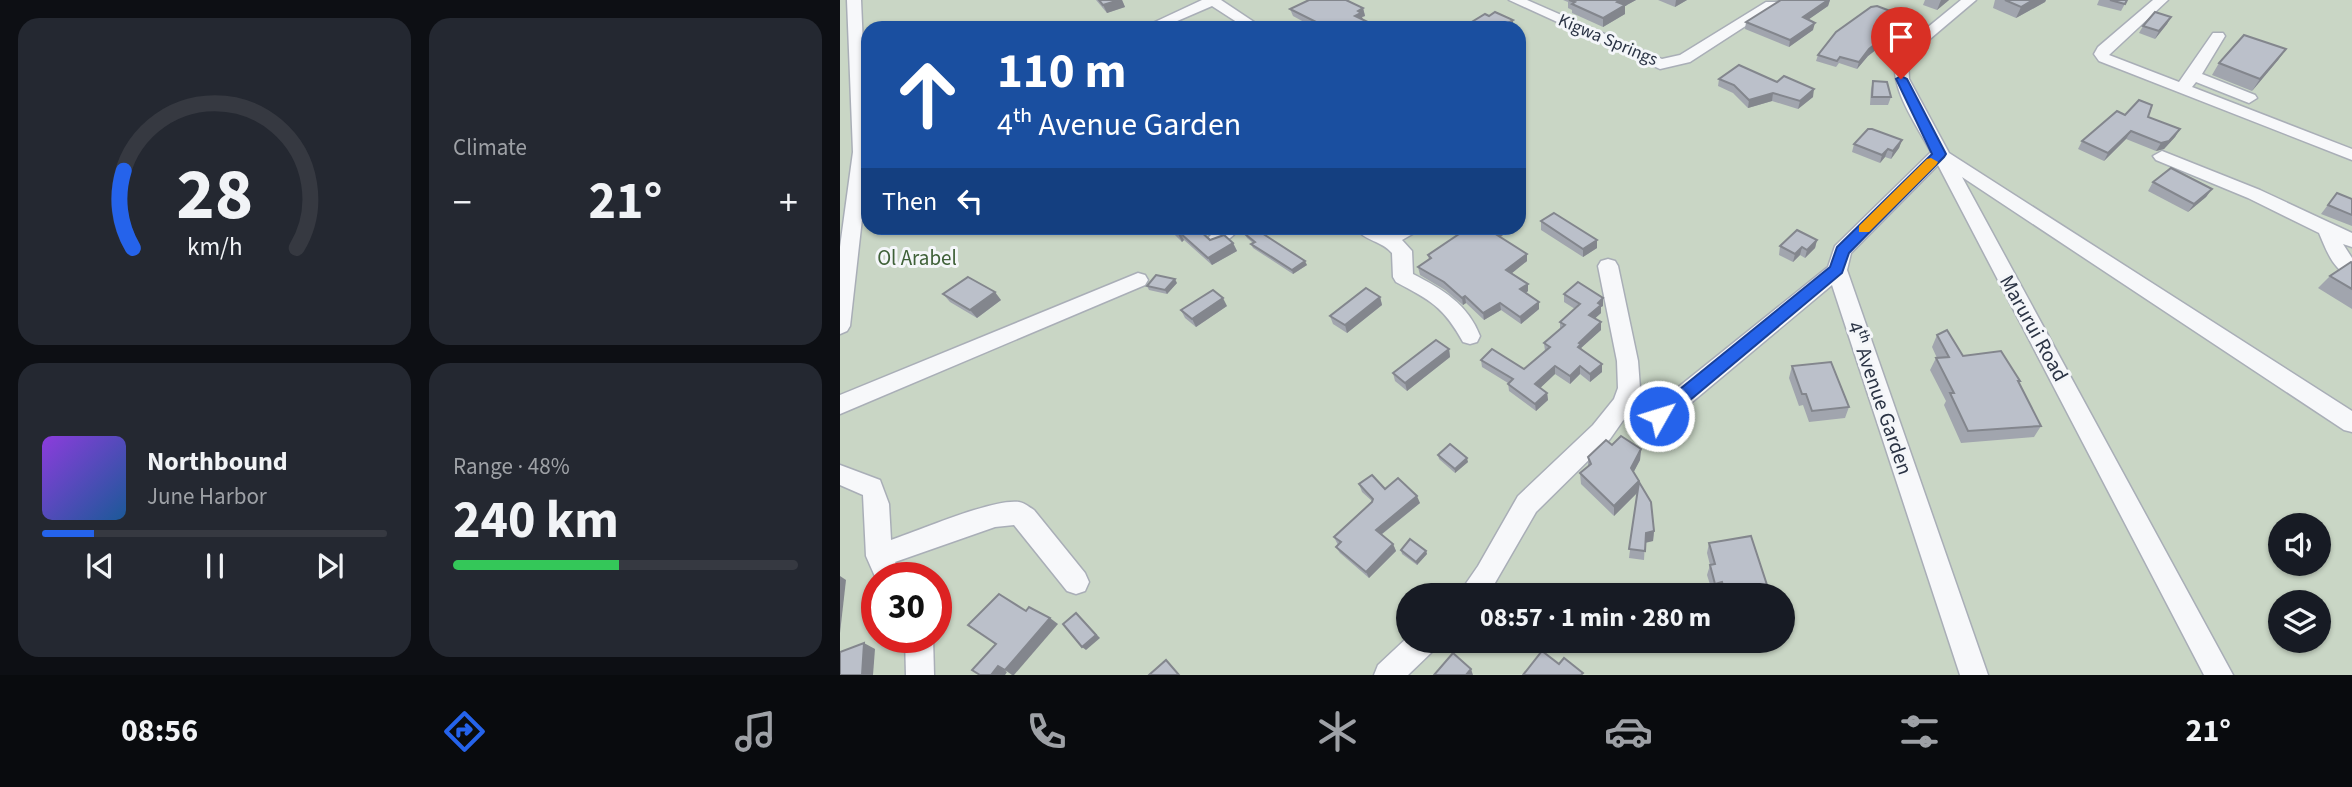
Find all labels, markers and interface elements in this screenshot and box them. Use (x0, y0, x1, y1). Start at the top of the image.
pin (1871, 7, 1931, 79)
street label: Kigwa Springs (1554, 8, 1662, 72)
icon: arrive (1882, 18, 1920, 56)
text: 110 m (997, 37, 1126, 107)
icon: ahead (882, 49, 973, 140)
text: 4ᵗʰ Avenue Garden (997, 102, 1241, 148)
text: Climate (453, 131, 527, 164)
text: 28 (176, 143, 253, 247)
text: 21° (589, 165, 662, 239)
text: − (453, 176, 472, 230)
text: + (779, 176, 798, 230)
icon: left (951, 182, 989, 220)
text: Then (882, 183, 937, 220)
text: km/h (187, 228, 242, 264)
park label: Ol Arabel (877, 243, 957, 273)
street label: Marurui Road (1992, 269, 2076, 387)
street label: 4ᵗʰ Avenue Garden (1840, 317, 1920, 479)
position arrow (1622, 379, 1696, 453)
text: Northbound (147, 443, 288, 480)
text: Range · 48% (453, 450, 570, 483)
text: June Harbor (147, 480, 267, 513)
text: 240 km (453, 484, 619, 558)
map controls (2268, 513, 2331, 653)
button: sound (2268, 513, 2331, 576)
icon: previous (81, 547, 119, 585)
icon: pause (196, 547, 234, 585)
icon: next (311, 547, 349, 585)
speed limit sign: 30 (861, 562, 952, 653)
button: layers (2268, 590, 2331, 653)
text: 08:57 · 1 min · 280 m (1480, 599, 1711, 636)
icon: directions (440, 707, 489, 756)
icon: music (731, 707, 780, 756)
icon: phone (1022, 707, 1071, 756)
icon: climate (1313, 707, 1362, 756)
icon: car (1604, 707, 1653, 756)
icon: filters (1895, 707, 1944, 756)
text: 08:56 (121, 708, 198, 754)
text: 21° (2185, 708, 2231, 754)

